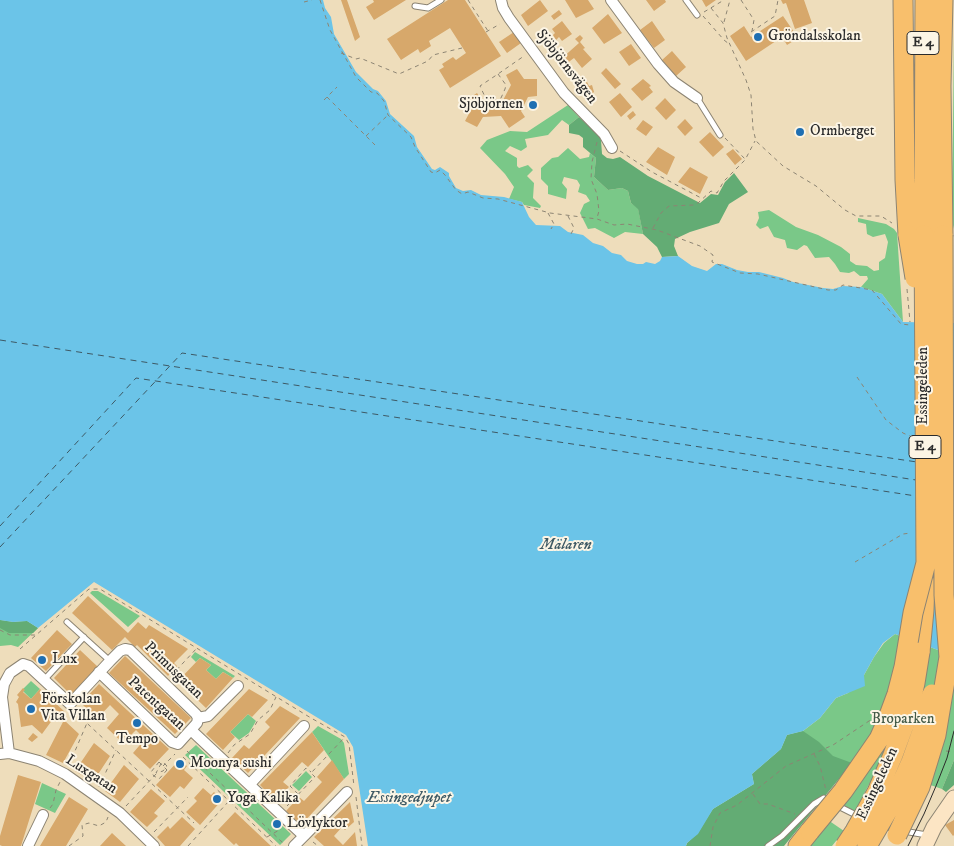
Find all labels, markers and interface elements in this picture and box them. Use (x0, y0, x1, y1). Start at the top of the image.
street label: Sjöbjörnsvägen (531, 26, 601, 108)
place label: Gröndalsskolan (768, 28, 861, 46)
marker: Gröndalsskolan (752, 31, 764, 43)
road number: E 4 (907, 32, 939, 54)
place label: Sjöbjörnen (459, 96, 523, 114)
marker: Sjöbjörnen (527, 99, 539, 111)
place label: Ormberget (810, 123, 875, 141)
marker: Ormberget (794, 126, 806, 138)
street label: Essingeleden (915, 347, 933, 425)
road number: E 4 (909, 436, 941, 458)
water label: Mälaren (540, 536, 592, 556)
street label: Primusgatan (140, 639, 206, 703)
place label: Lux (52, 651, 77, 669)
marker: Lux (36, 654, 48, 666)
street label: Patentgatan (123, 673, 189, 735)
place label: Förskolan Vita Villan (41, 691, 105, 726)
marker: Förskolan Vita Villan (25, 703, 37, 715)
park label: Broparken (871, 711, 935, 729)
marker: Tempo (131, 717, 143, 729)
place label: Tempo (116, 731, 158, 749)
street label: Essingeleden (853, 745, 903, 823)
street label: Luxgatan (62, 752, 120, 798)
place label: Moonya sushi (190, 755, 272, 773)
marker: Moonya sushi (174, 758, 186, 770)
water label: Essingedjupet (367, 789, 451, 809)
place label: Yoga Kalika (227, 790, 299, 808)
marker: Yoga Kalika (211, 793, 223, 805)
place label: Lövlyktor (287, 815, 348, 833)
marker: Lövlyktor (271, 818, 283, 830)

